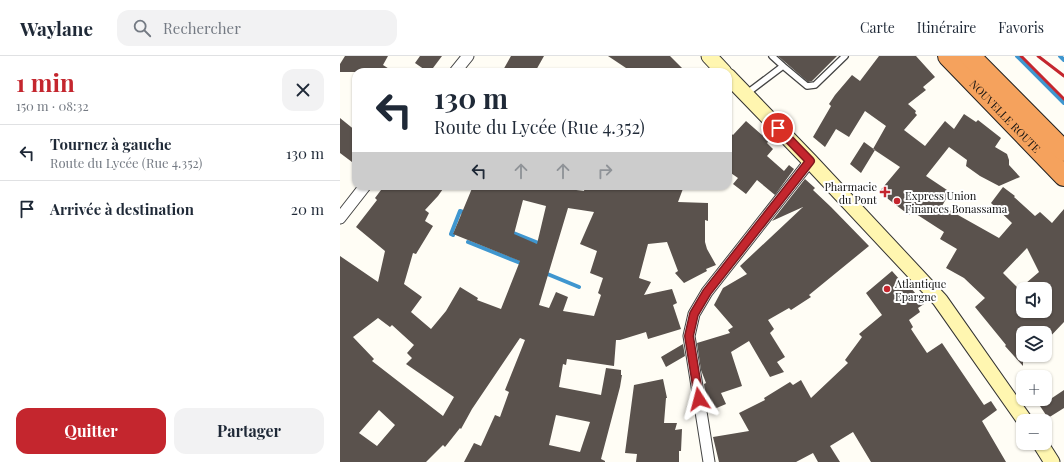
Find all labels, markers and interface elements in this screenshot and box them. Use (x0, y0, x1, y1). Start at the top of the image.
search box (117, 10, 397, 46)
text: Waylane (20, 15, 93, 41)
icon: search (131, 17, 153, 39)
text: Rechercher (163, 18, 241, 38)
text: Carte (860, 18, 895, 37)
text: Itinéraire (917, 18, 976, 37)
text: Favoris (998, 18, 1044, 37)
text: 1 min (16, 66, 75, 98)
button: close (282, 69, 324, 111)
street label: NOUVELLE ROUTE (967, 76, 1045, 155)
text: 130 m (434, 79, 508, 116)
icon: left (368, 84, 420, 136)
text: 150 m · 08:32 (16, 97, 89, 114)
pin (761, 111, 795, 145)
text: Route du Lycée (Rue 4.352) (434, 115, 645, 139)
icon: arrive (767, 117, 789, 139)
text: Tournez à gauche (50, 134, 172, 154)
icon: left (16, 142, 38, 164)
text: 130 m (286, 143, 324, 163)
text: Route du Lycée (Rue 4.352) (50, 154, 202, 171)
icon: left (468, 160, 490, 182)
icon: ahead (510, 160, 532, 182)
icon: ahead (552, 160, 574, 182)
icon: right (594, 160, 616, 182)
place label: Pharmacie du Pont (824, 179, 877, 207)
marker: Pharmacie du Pont (880, 187, 890, 197)
place label: Express Union Finances Bonassama (905, 188, 1008, 216)
marker: Express Union Finances Bonassama (892, 196, 902, 206)
icon: arrive (16, 198, 38, 220)
text: Arrivée à destination (50, 199, 194, 219)
text: 20 m (291, 199, 324, 219)
place label: Atlantique Epargne (894, 276, 947, 304)
map controls (1016, 282, 1052, 450)
button: sound (1016, 282, 1052, 318)
marker: Atlantique Epargne (882, 284, 892, 294)
button: layers (1016, 326, 1052, 362)
button: + (1016, 370, 1052, 406)
position arrow (678, 378, 720, 420)
button: Quitter (16, 408, 166, 454)
button: Partager (174, 408, 324, 454)
button: − (1016, 414, 1052, 450)

